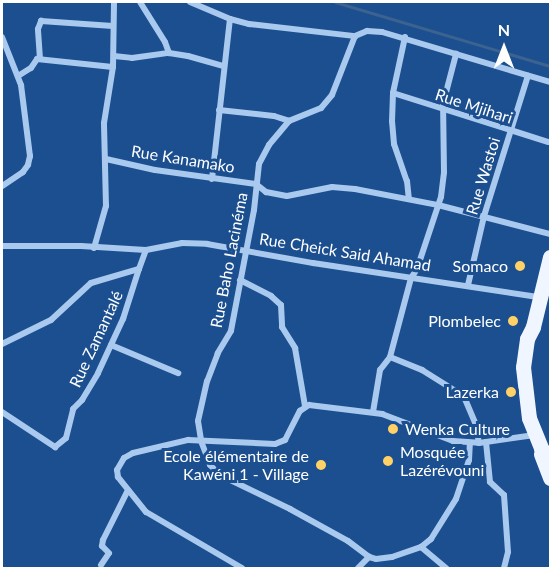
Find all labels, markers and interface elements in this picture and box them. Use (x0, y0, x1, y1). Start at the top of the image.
north arrow (474, 18, 534, 78)
text: N (498, 20, 510, 39)
street label: Rue Mjihari (433, 84, 515, 128)
street label: Rue Wastoi (462, 135, 504, 217)
street label: Rue Kanamako (130, 141, 236, 177)
street label: Rue Baho Lacinéma (206, 191, 252, 329)
street label: Rue Cheick Said Ahamad (258, 229, 432, 275)
place label: Somaco (453, 256, 508, 276)
marker: Somaco (513, 259, 527, 273)
street label: Rue Zamantalé (65, 288, 127, 390)
place label: Plombelec (428, 311, 501, 331)
marker: Plombelec (506, 314, 520, 328)
place label: Lazerka (445, 382, 499, 402)
marker: Lazerka (504, 385, 518, 399)
place label: Wenka Culture (405, 419, 510, 439)
marker: Wenka Culture (386, 422, 400, 436)
place label: Mosquée Lazérévouni (400, 442, 484, 480)
place label: Ecole élémentaire de Kawéni 1 - Village (163, 446, 309, 484)
marker: Mosquée Lazérévouni (381, 454, 395, 468)
marker: Ecole élémentaire de Kawéni 1 - Village (314, 458, 328, 472)

